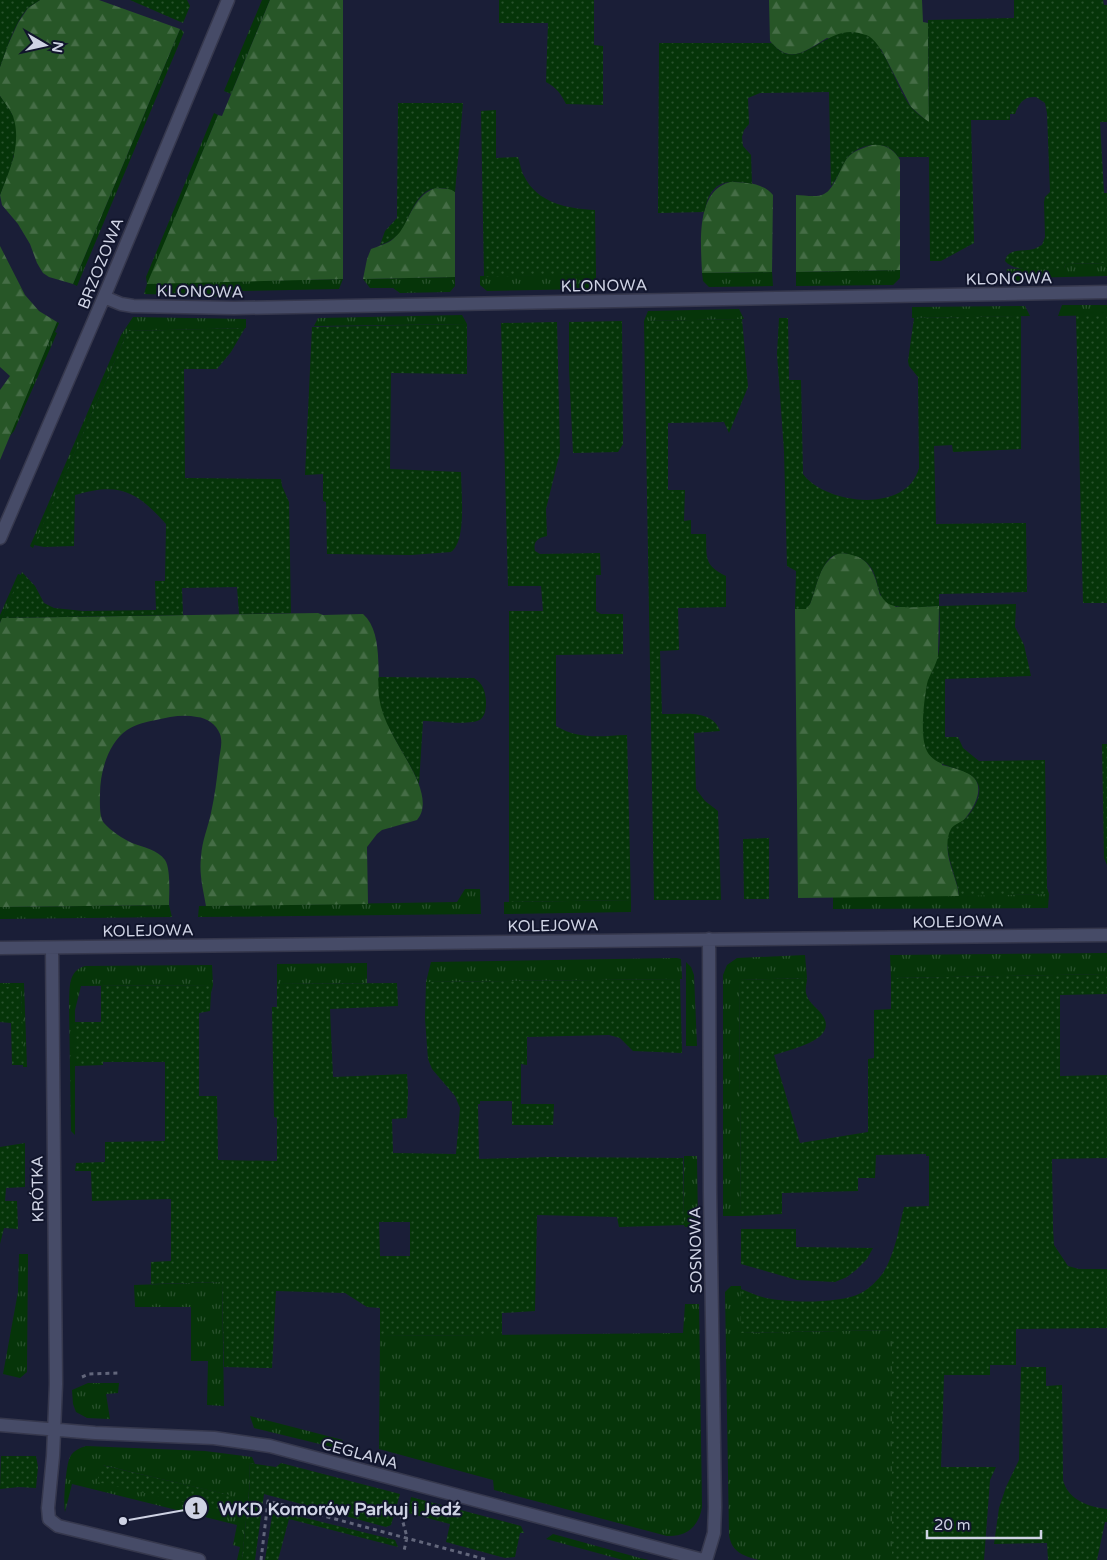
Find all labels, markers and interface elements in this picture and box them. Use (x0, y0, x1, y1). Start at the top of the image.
north arrow (20, 20, 70, 70)
text: N (48, 40, 67, 54)
street label: BRZOZOWA (73, 215, 128, 312)
street label: KLONOWA (965, 268, 1053, 290)
street label: KLONOWA (560, 275, 648, 297)
street label: KLONOWA (156, 281, 244, 303)
street label: KOLEJOWA (912, 911, 1004, 933)
street label: KOLEJOWA (507, 915, 599, 937)
street label: KOLEJOWA (102, 920, 194, 942)
street label: KRÓTKA (27, 1155, 49, 1223)
street label: SOSNOWA (685, 1206, 707, 1293)
street label: CEGLANA (319, 1434, 401, 1474)
callout: WKD Komorów Parkuj i Jedź (184, 1492, 471, 1525)
text: WKD Komorów Parkuj i Jedź (219, 1498, 461, 1520)
text: 1 (191, 1500, 201, 1518)
scale bar (927, 1508, 1041, 1540)
text: 20 m (934, 1516, 971, 1534)

